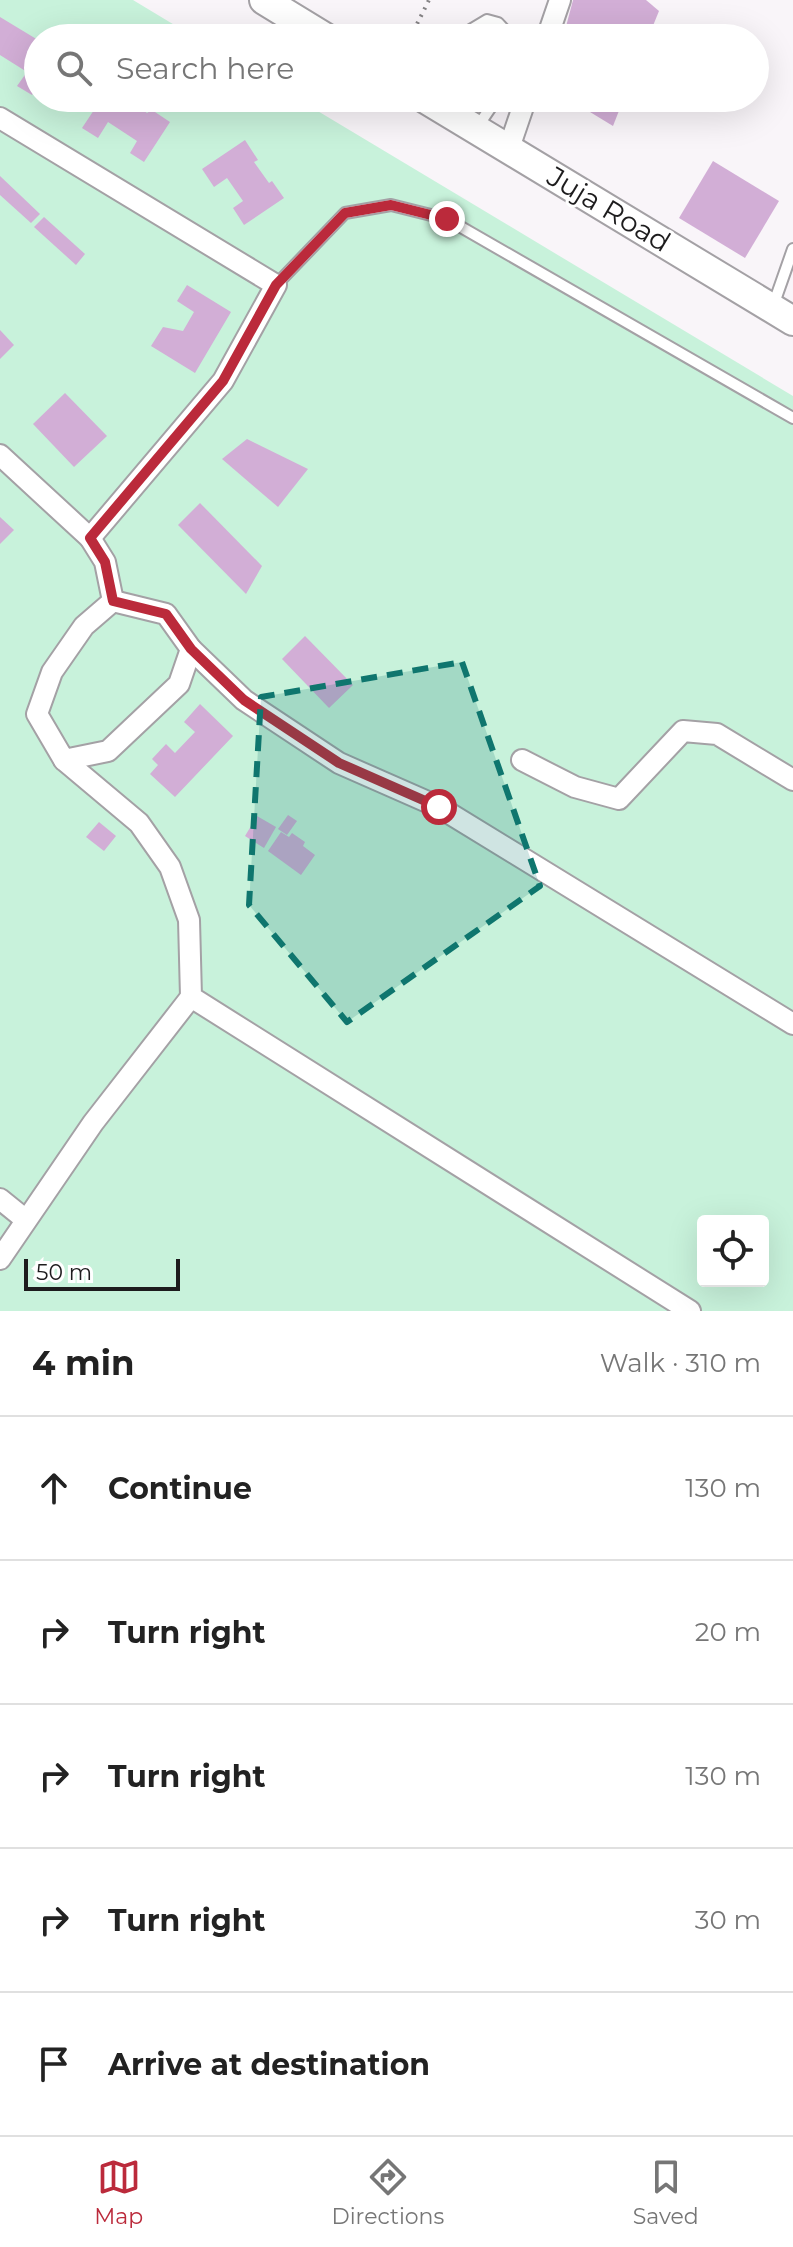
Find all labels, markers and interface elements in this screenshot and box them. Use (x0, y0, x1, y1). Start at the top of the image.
search box (24, 24, 769, 112)
icon: search (52, 46, 96, 90)
text: Search here (116, 50, 294, 87)
street label: Juja Road (540, 158, 677, 259)
route end (429, 201, 465, 237)
route start (421, 789, 457, 825)
map controls (697, 1215, 769, 1287)
button: locate (697, 1215, 769, 1287)
scale bar (24, 1255, 180, 1291)
text: 50 m (36, 1259, 92, 1286)
text: 4 min (32, 1342, 134, 1384)
text: Walk · 310 m (600, 1347, 761, 1379)
icon: ahead (32, 1466, 76, 1510)
text: Continue (108, 1470, 252, 1507)
text: 130 m (685, 1472, 761, 1504)
icon: right (32, 1610, 76, 1654)
text: Turn right (108, 1614, 265, 1651)
text: 20 m (695, 1616, 761, 1648)
icon: right (32, 1754, 76, 1798)
text: Turn right (108, 1758, 265, 1795)
text: 130 m (685, 1760, 761, 1792)
icon: right (32, 1898, 76, 1942)
text: Turn right (108, 1902, 265, 1939)
text: 30 m (695, 1904, 761, 1936)
icon: arrive (32, 2042, 76, 2086)
text: Arrive at destination (108, 2046, 430, 2083)
tab: Map (94, 2155, 143, 2230)
tab: Directions (332, 2155, 444, 2230)
tab: Saved (633, 2155, 699, 2230)

